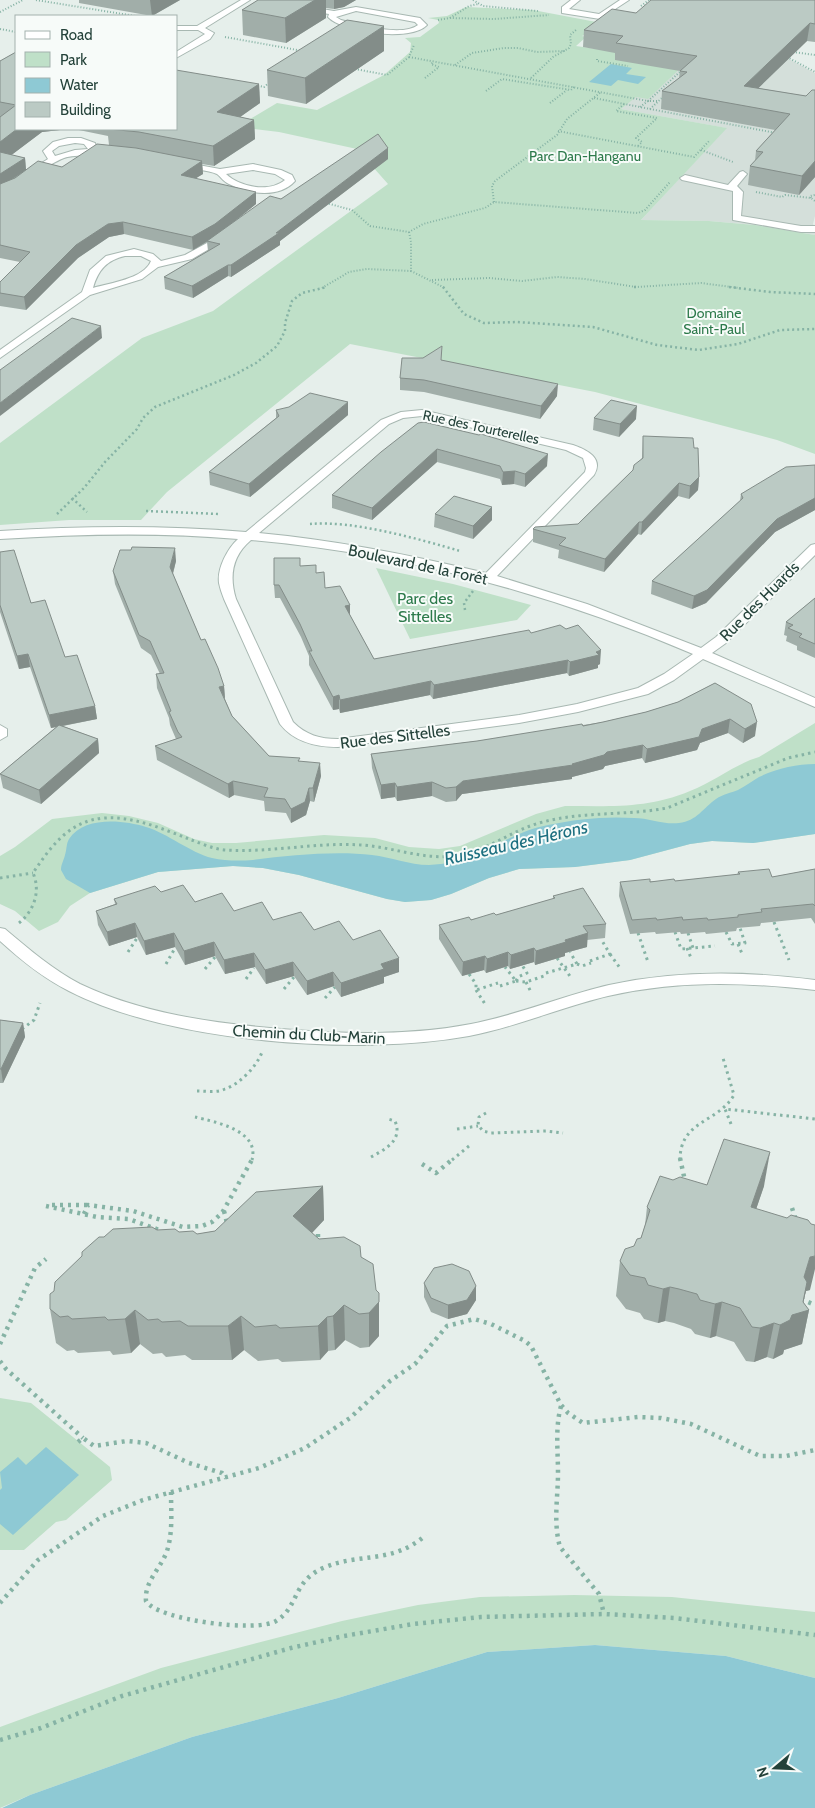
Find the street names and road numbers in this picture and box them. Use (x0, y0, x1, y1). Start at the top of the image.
street label: Rue des Tourterelles (421, 406, 541, 448)
street label: Boulevard de la Forêt (346, 540, 490, 589)
street label: Rue des Huards (716, 557, 803, 645)
street label: Rue des Sittelles (339, 720, 452, 753)
street label: Chemin du Club-Marin (232, 1021, 386, 1048)

